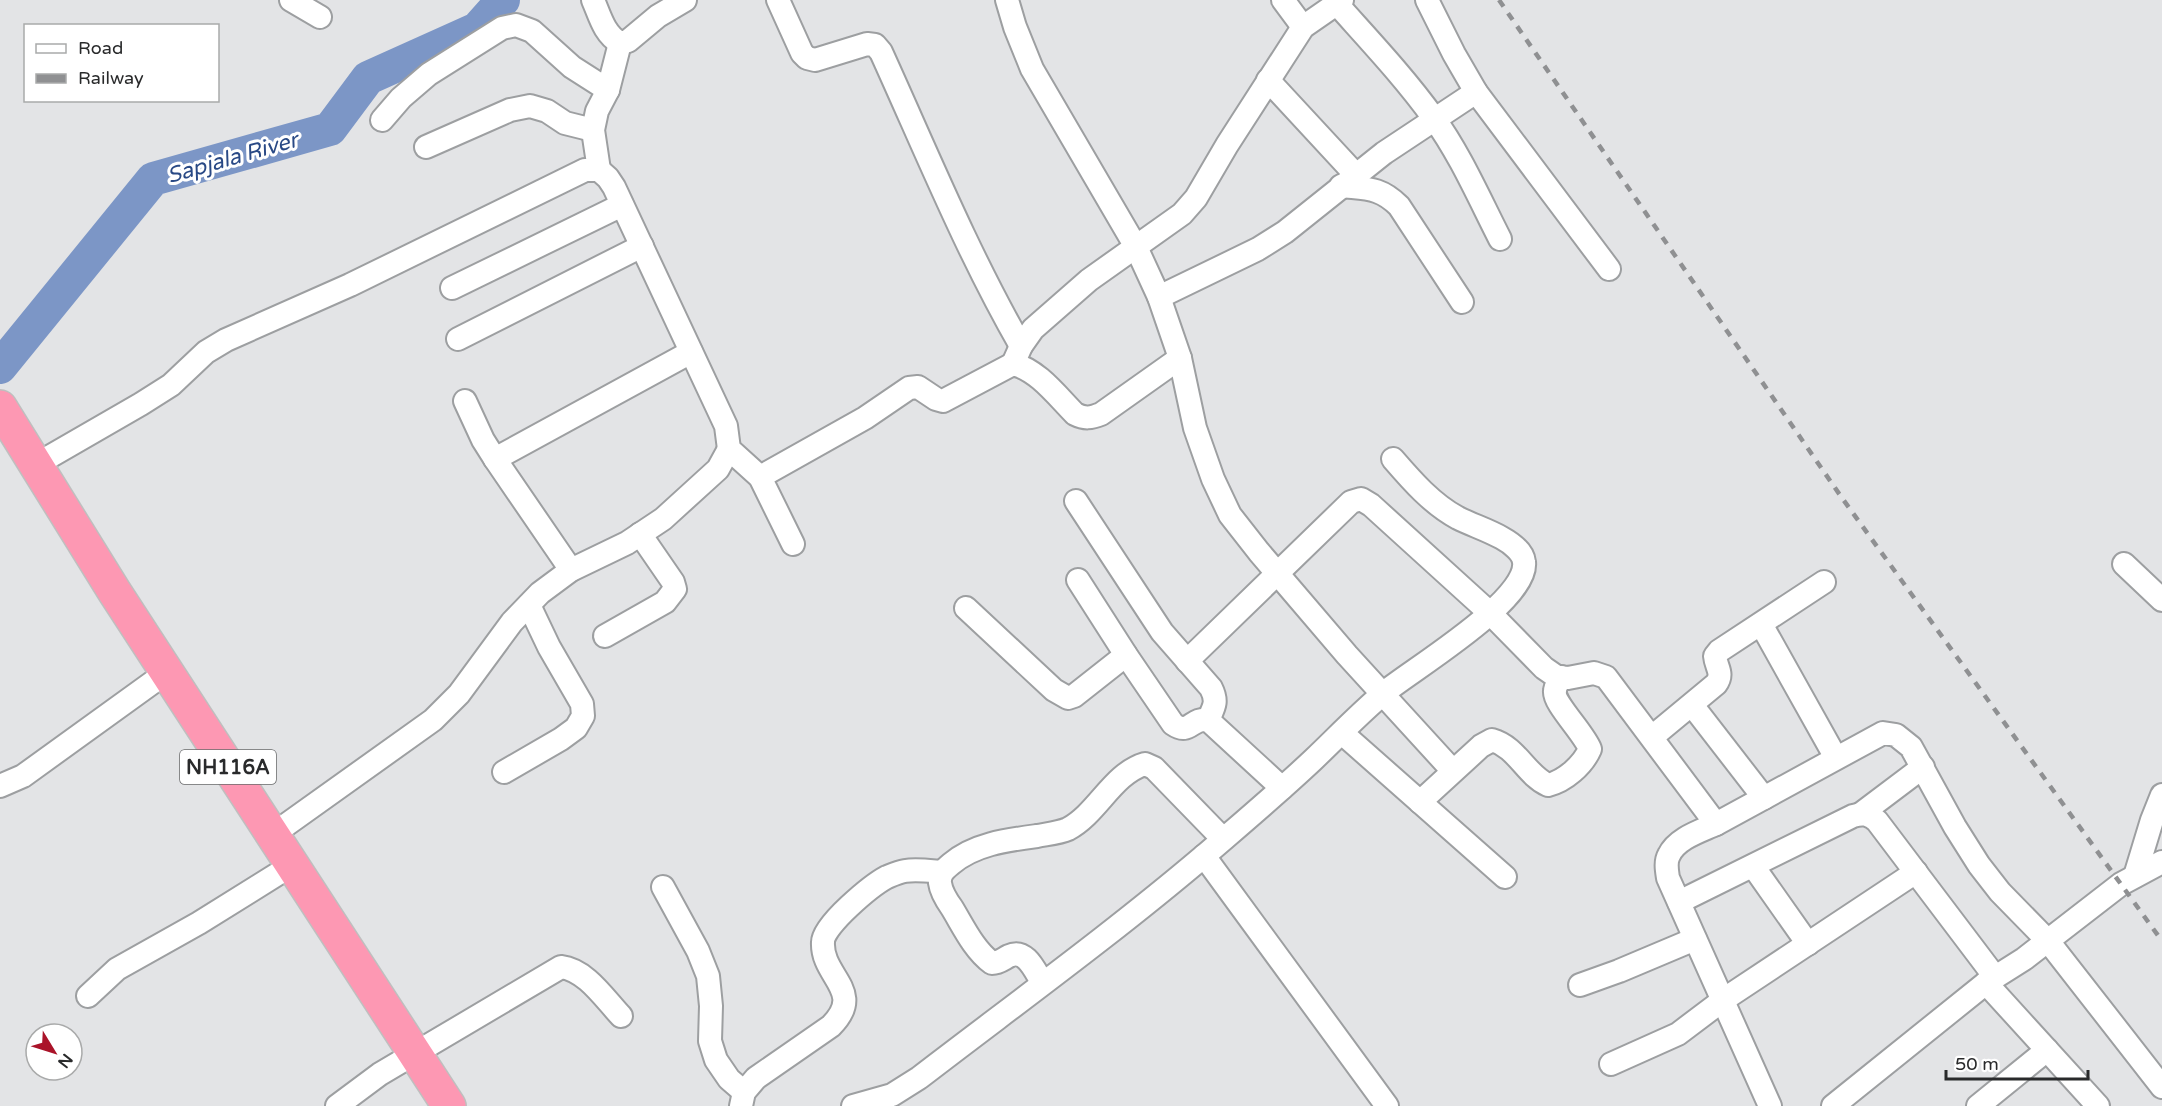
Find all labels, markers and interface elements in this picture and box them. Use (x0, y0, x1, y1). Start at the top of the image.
legend (24, 24, 219, 102)
text: Road (78, 37, 123, 59)
text: Railway (78, 67, 144, 89)
water label: Sapjala River (164, 126, 303, 189)
road number: NH116A (180, 750, 276, 784)
north arrow (24, 1022, 84, 1082)
scale bar (1946, 1043, 2088, 1081)
text: N (53, 1049, 77, 1072)
text: 50 m (1955, 1053, 1999, 1075)

